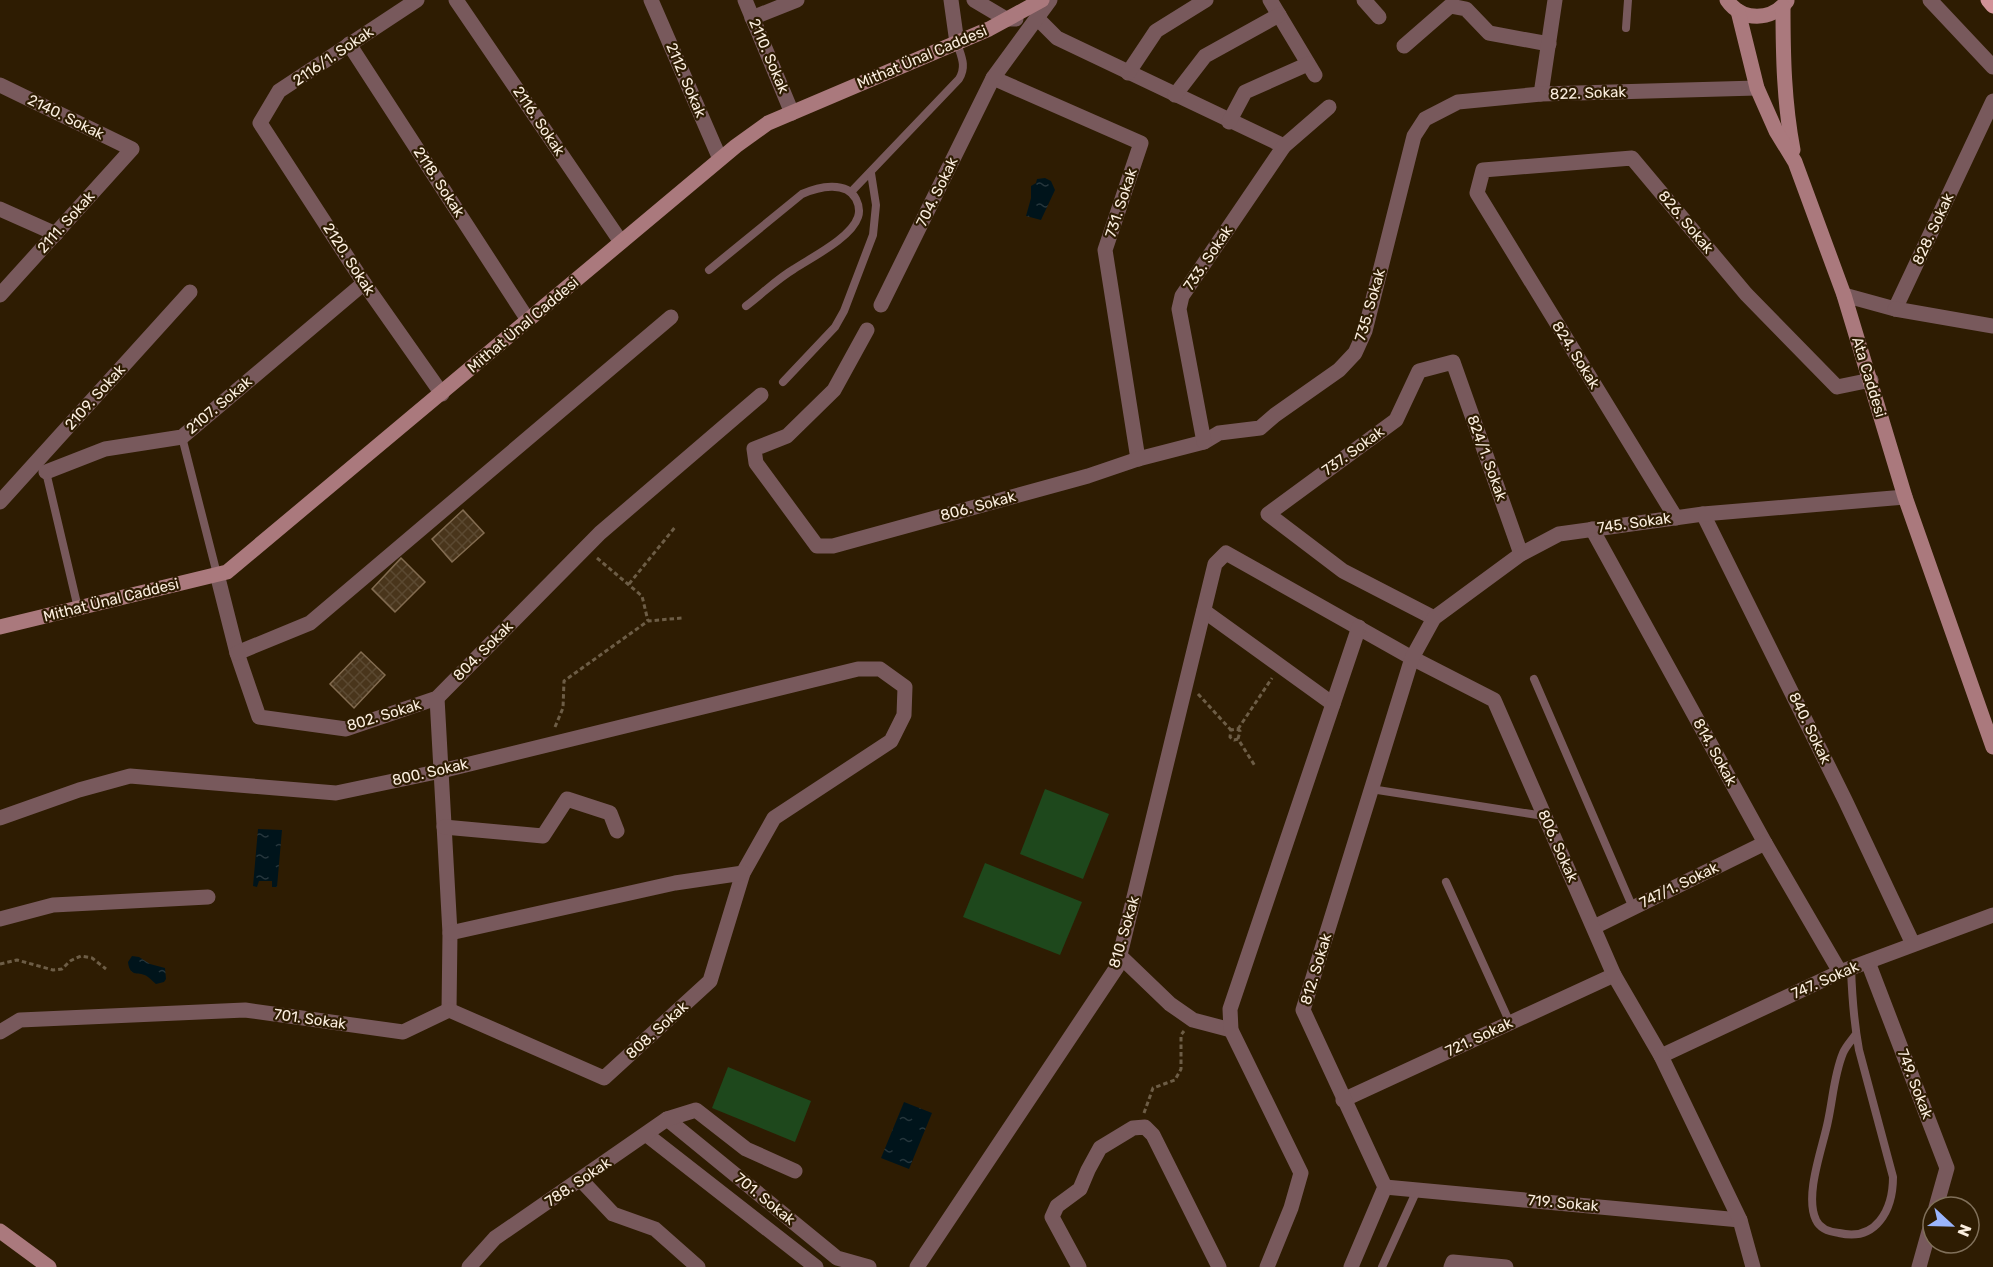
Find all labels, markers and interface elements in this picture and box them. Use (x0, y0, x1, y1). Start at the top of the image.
street label: 2110. Sokak (745, 16, 793, 97)
street label: 2116/1. Sokak (289, 22, 377, 90)
street label: Mithat Ünal Caddesi (854, 22, 990, 92)
street label: 2112. Sokak (662, 40, 710, 120)
street label: 2116. Sokak (509, 83, 569, 159)
street label: 822. Sokak (1550, 83, 1627, 103)
street label: 2140. Sokak (25, 91, 107, 143)
street label: 2118. Sokak (410, 144, 468, 221)
street label: 704. Sokak (912, 154, 962, 230)
street label: 731. Sokak (1101, 166, 1141, 240)
street label: 2111. Sokak (34, 187, 99, 257)
street label: 826. Sokak (1655, 187, 1718, 257)
street label: 828. Sokak (1909, 190, 1957, 268)
street label: 2120. Sokak (319, 220, 379, 299)
street label: 733. Sokak (1180, 222, 1236, 294)
street label: 735. Sokak (1351, 266, 1389, 343)
street label: Mithat Ünal Caddesi (464, 273, 582, 377)
street label: 824. Sokak (1548, 318, 1604, 392)
street label: Ata Caddesi (1848, 335, 1890, 419)
street label: 2109. Sokak (61, 360, 129, 433)
street label: 2107. Sokak (182, 372, 256, 438)
street label: 824/1. Sokak (1463, 413, 1511, 504)
street label: 737. Sokak (1318, 422, 1388, 480)
street label: 806. Sokak (938, 487, 1018, 525)
street label: 745. Sokak (1596, 509, 1672, 537)
street label: Mithat Ünal Caddesi (41, 574, 181, 626)
street label: 804. Sokak (449, 617, 517, 685)
street label: 840. Sokak (1785, 689, 1835, 767)
street label: 802. Sokak (345, 695, 424, 735)
street label: 814. Sokak (1689, 715, 1741, 789)
street label: 800. Sokak (390, 754, 470, 789)
street label: 806. Sokak (1534, 807, 1582, 885)
street label: 747/1. Sokak (1637, 858, 1722, 912)
street label: 810. Sokak (1105, 894, 1143, 970)
street label: 812. Sokak (1297, 931, 1335, 1007)
street label: 747. Sokak (1788, 957, 1862, 1003)
street label: 808. Sokak (622, 997, 692, 1063)
street label: 701. Sokak (273, 1005, 347, 1033)
street label: 721. Sokak (1443, 1014, 1516, 1060)
street label: 749. Sokak (1893, 1047, 1937, 1122)
street label: 788. Sokak (542, 1153, 615, 1211)
street label: 701. Sokak (731, 1169, 799, 1229)
street label: 719. Sokak (1527, 1191, 1599, 1215)
north arrow (1921, 1195, 1981, 1255)
text: N (1953, 1222, 1975, 1239)

